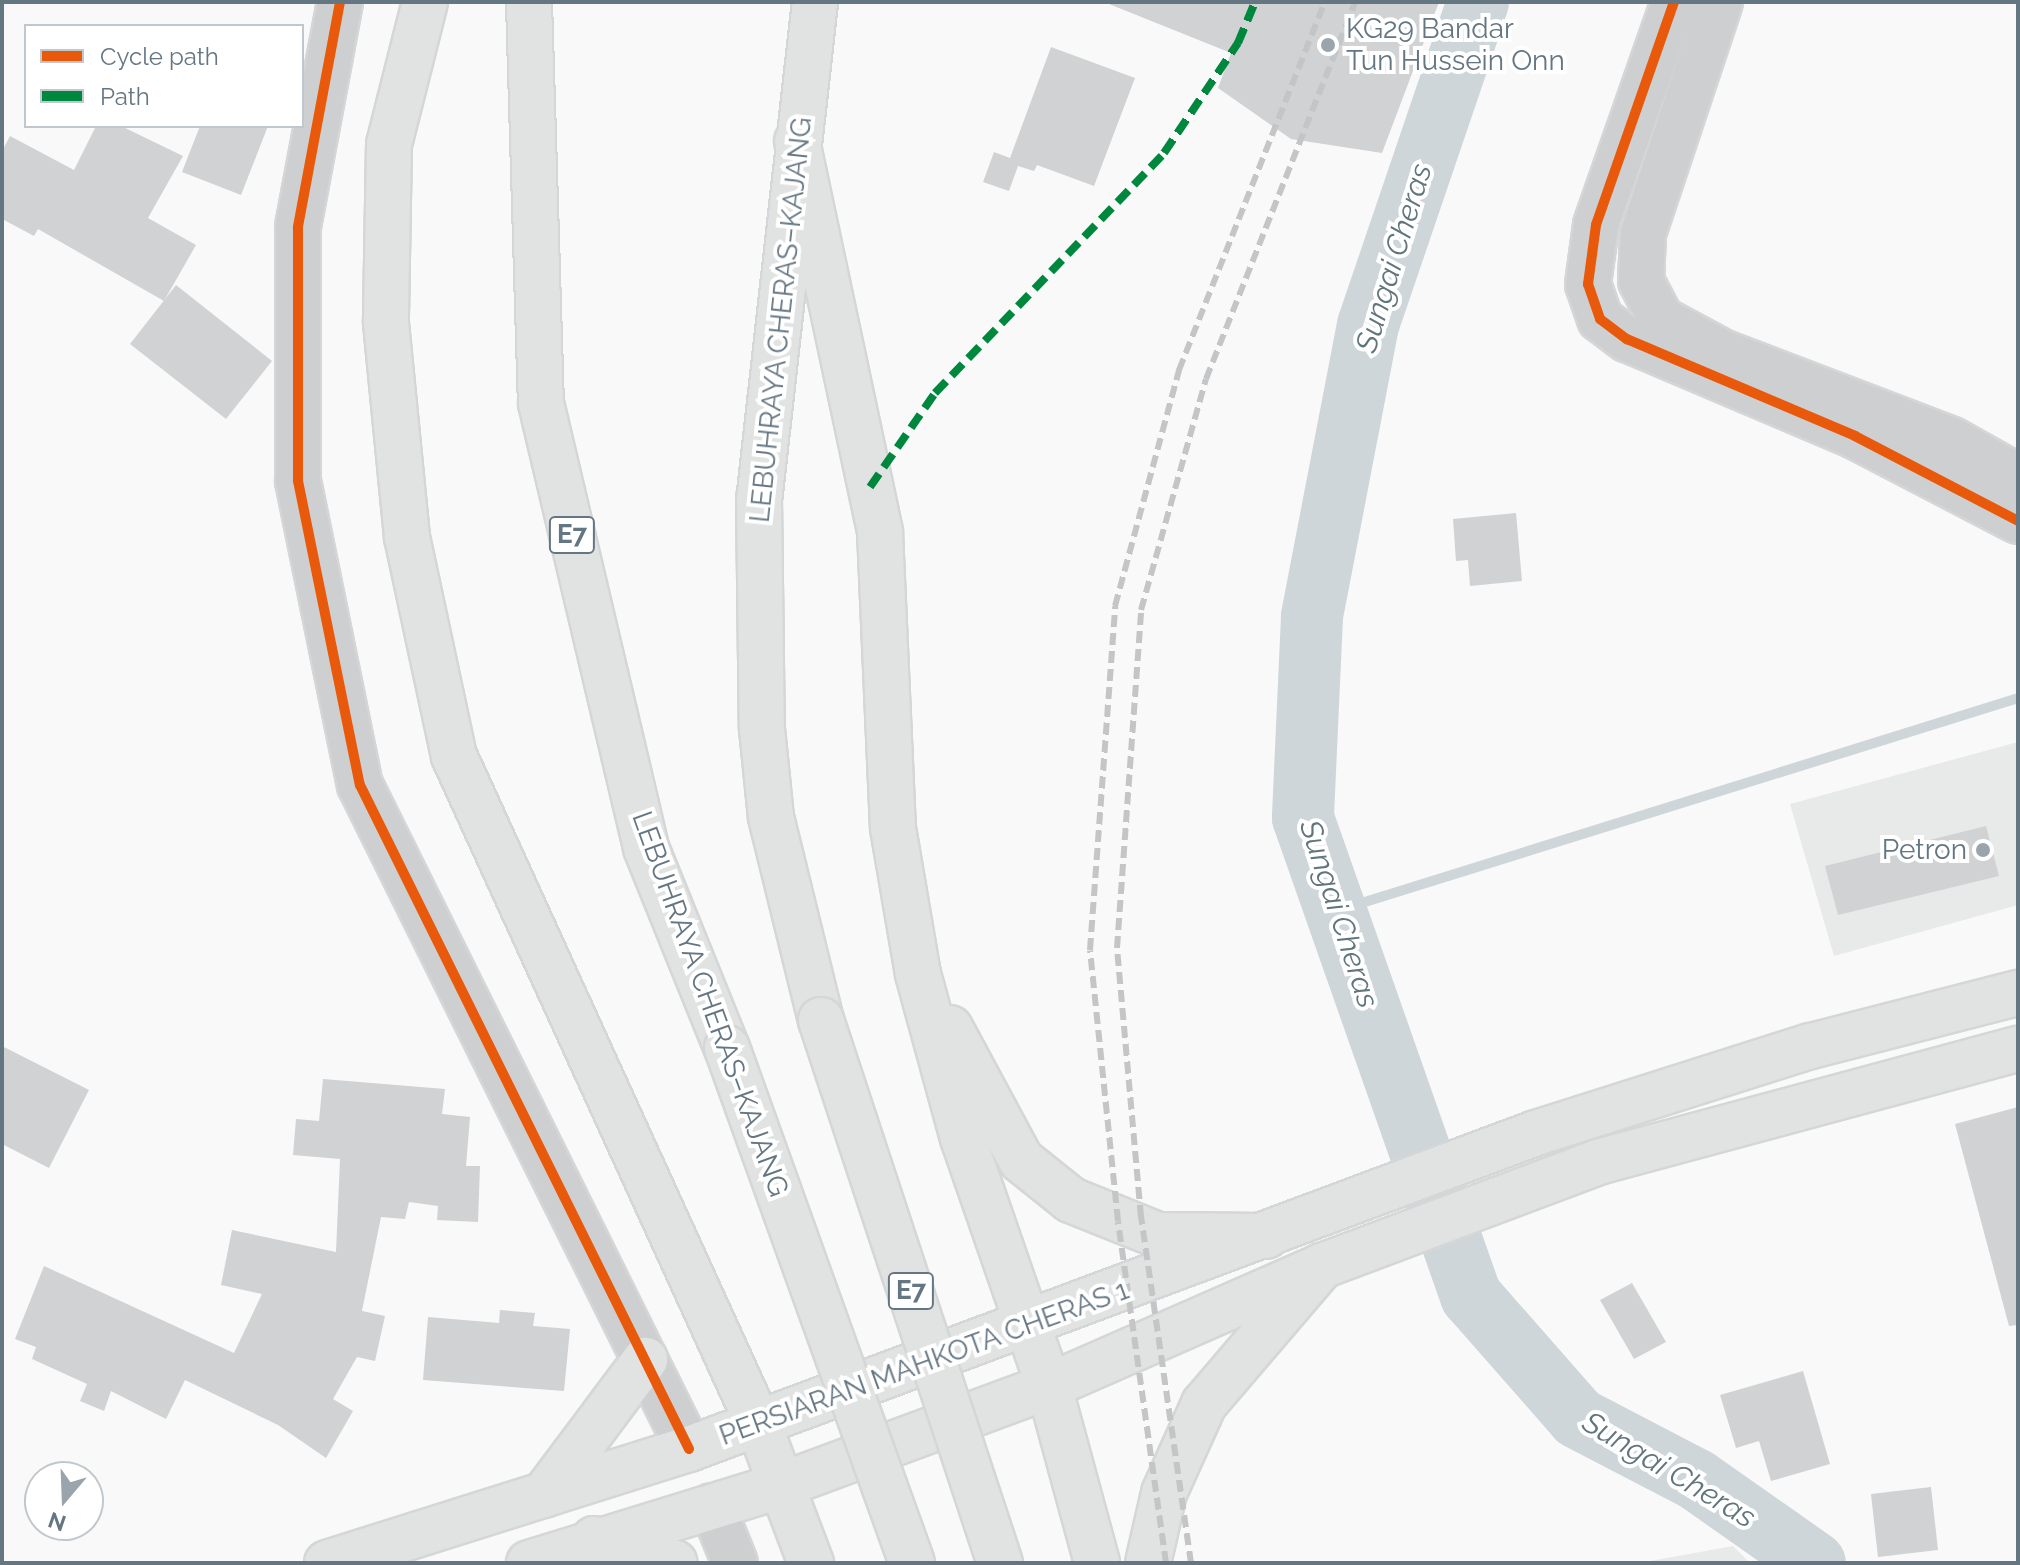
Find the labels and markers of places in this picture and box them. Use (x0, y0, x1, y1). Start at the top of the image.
place label: KG29 Bandar Tun Hussein Onn (1346, 12, 1565, 78)
marker: KG29 Bandar Tun Hussein Onn (1317, 34, 1339, 56)
place label: Petron (1882, 833, 1967, 867)
marker: Petron (1974, 841, 1992, 859)

